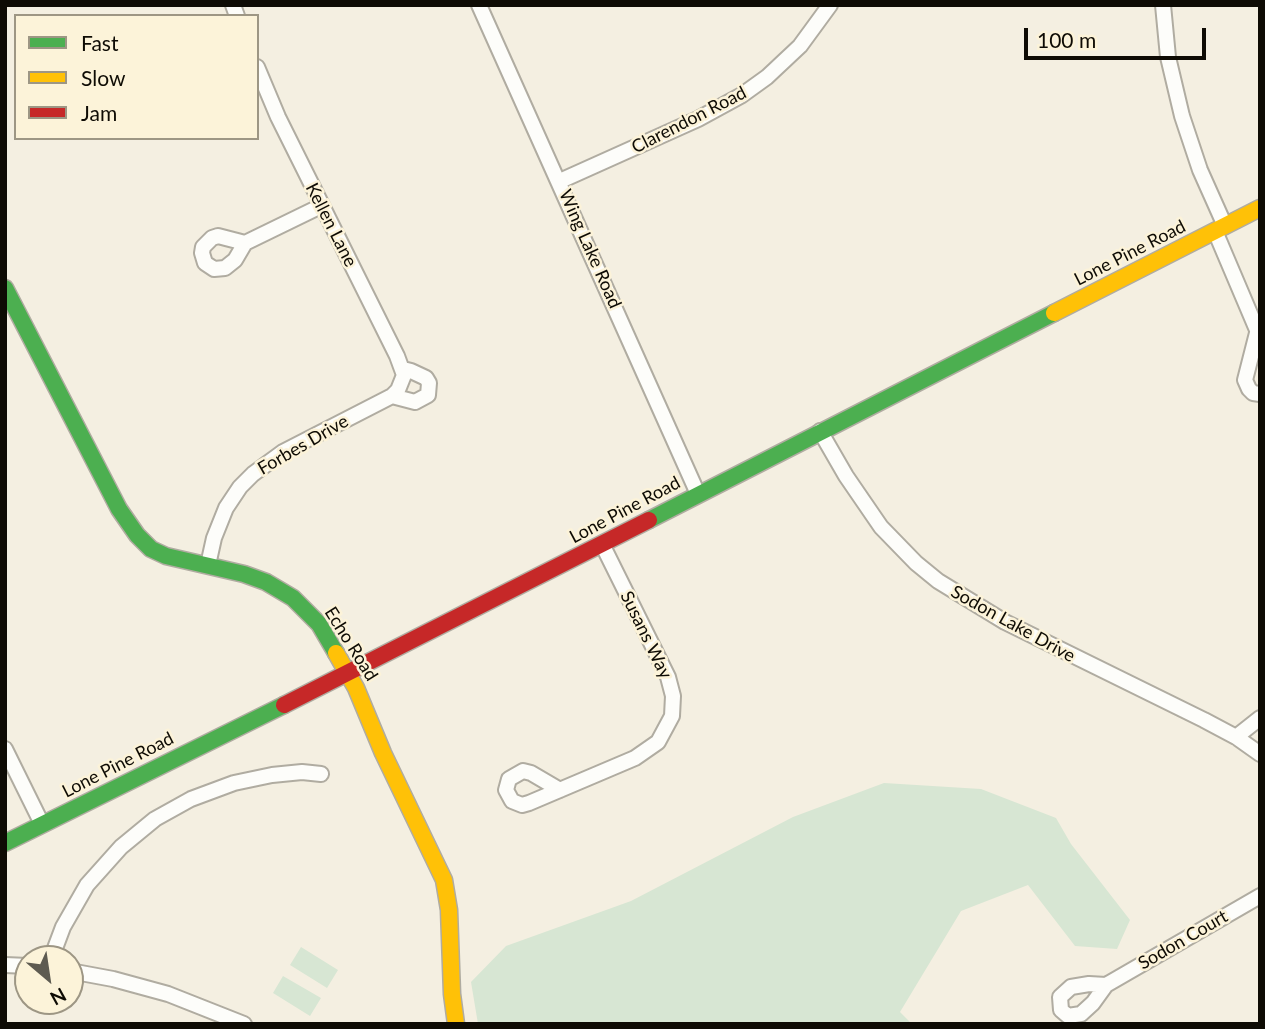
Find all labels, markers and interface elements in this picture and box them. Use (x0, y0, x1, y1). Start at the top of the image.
legend (14, 14, 259, 140)
scale bar (1027, 14, 1209, 58)
text: 100 m (1037, 27, 1096, 52)
text: Fast (81, 30, 118, 55)
text: Slow (81, 65, 125, 90)
street label: Clarendon Road (628, 82, 750, 158)
text: Jam (81, 100, 117, 125)
street label: Kellen Lane (301, 179, 361, 271)
street label: Wing Lake Road (554, 186, 626, 312)
street label: Lone Pine Road (1071, 216, 1189, 290)
street label: Forbes Drive (254, 410, 352, 480)
street label: Lone Pine Road (566, 472, 684, 548)
street label: Sodon Lake Drive (947, 581, 1079, 667)
street label: Susans Way (616, 588, 676, 682)
street label: Echo Road (320, 603, 382, 685)
street label: Lone Pine Road (59, 728, 177, 802)
street label: Sodon Court (1134, 906, 1232, 974)
north arrow (14, 945, 84, 1015)
text: N (46, 983, 70, 1011)

